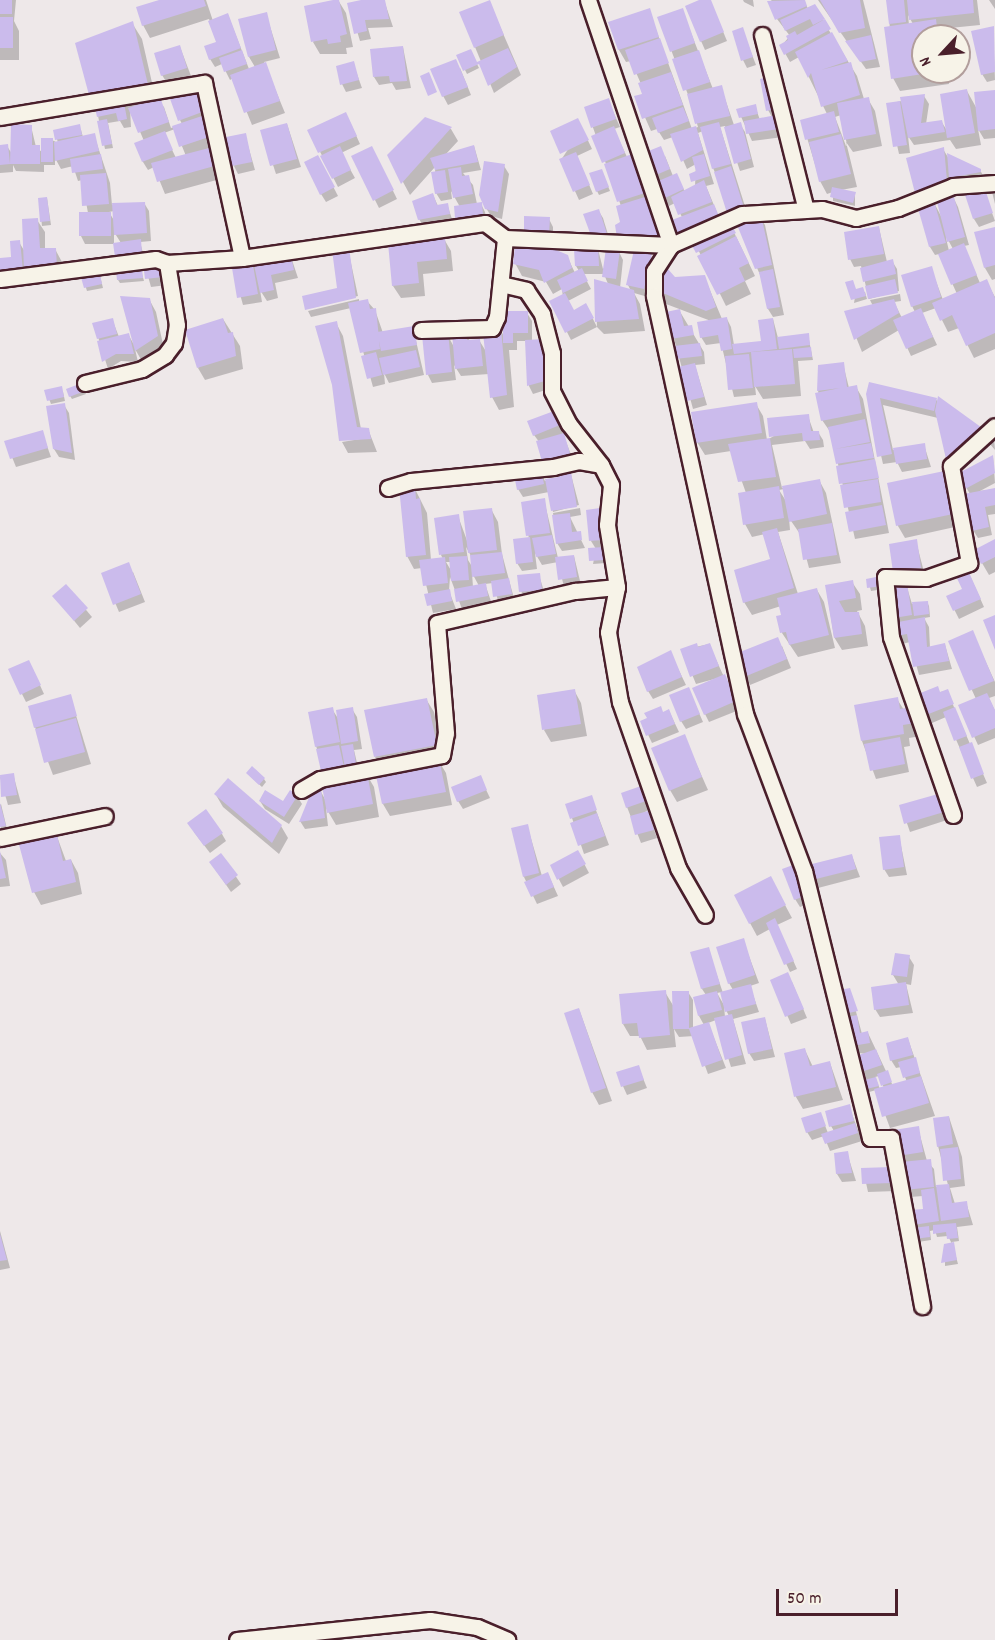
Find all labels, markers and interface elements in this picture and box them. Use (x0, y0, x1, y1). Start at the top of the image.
north arrow (911, 24, 971, 84)
text: N (914, 53, 938, 70)
scale bar (779, 1577, 900, 1615)
text: 50 m (787, 1587, 822, 1612)

